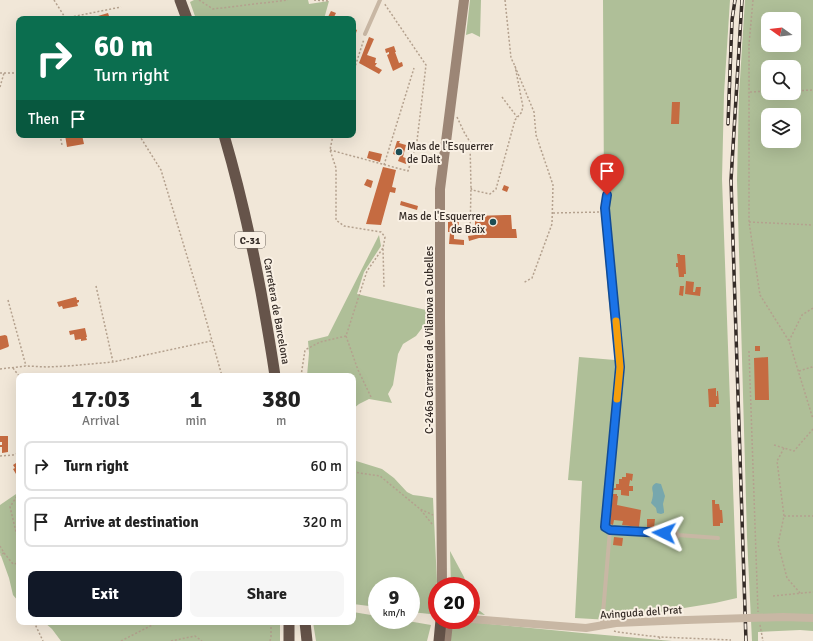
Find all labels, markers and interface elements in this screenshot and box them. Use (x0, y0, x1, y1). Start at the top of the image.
north arrow (761, 12, 801, 52)
map controls (761, 12, 801, 148)
text: 60 m (94, 30, 153, 64)
icon: right (28, 32, 80, 84)
button: search (761, 60, 801, 100)
text: Turn right (94, 64, 169, 86)
icon: arrive (67, 108, 89, 130)
button: layers (761, 108, 801, 148)
text: Then (28, 110, 59, 128)
place label: Mas de l'Esquerrer de Dalt (407, 140, 493, 166)
marker: Mas de l'Esquerrer de Dalt (394, 147, 404, 157)
pin (590, 154, 624, 195)
icon: arrive (596, 160, 618, 182)
place label: Mas de l'Esquerrer de Baix (399, 210, 485, 236)
marker: Mas de l'Esquerrer de Baix (488, 217, 498, 227)
road number: C-31 (235, 232, 265, 248)
street label: C-246a Carretera de Vilanova a Cubelles (423, 246, 436, 434)
street label: Carretera de Barcelona (261, 257, 292, 366)
text: 17:03 (71, 384, 130, 414)
text: 1 (190, 384, 202, 414)
text: 380 (262, 384, 301, 414)
text: Arrival (82, 413, 119, 429)
text: min (186, 413, 207, 429)
text: m (276, 413, 286, 429)
icon: right (30, 455, 52, 477)
text: Turn right (64, 457, 129, 475)
text: 60 m (311, 457, 342, 475)
icon: arrive (30, 511, 52, 533)
position arrow (643, 512, 685, 554)
text: Arrive at destination (64, 513, 199, 531)
text: 320 m (302, 513, 342, 531)
button: Exit (28, 571, 182, 617)
button: Share (190, 571, 344, 617)
speed limit sign: 20 (428, 577, 480, 629)
text: 9 (389, 585, 399, 610)
street label: Avinguda del Prat (599, 603, 683, 622)
text: km/h (383, 607, 405, 619)

